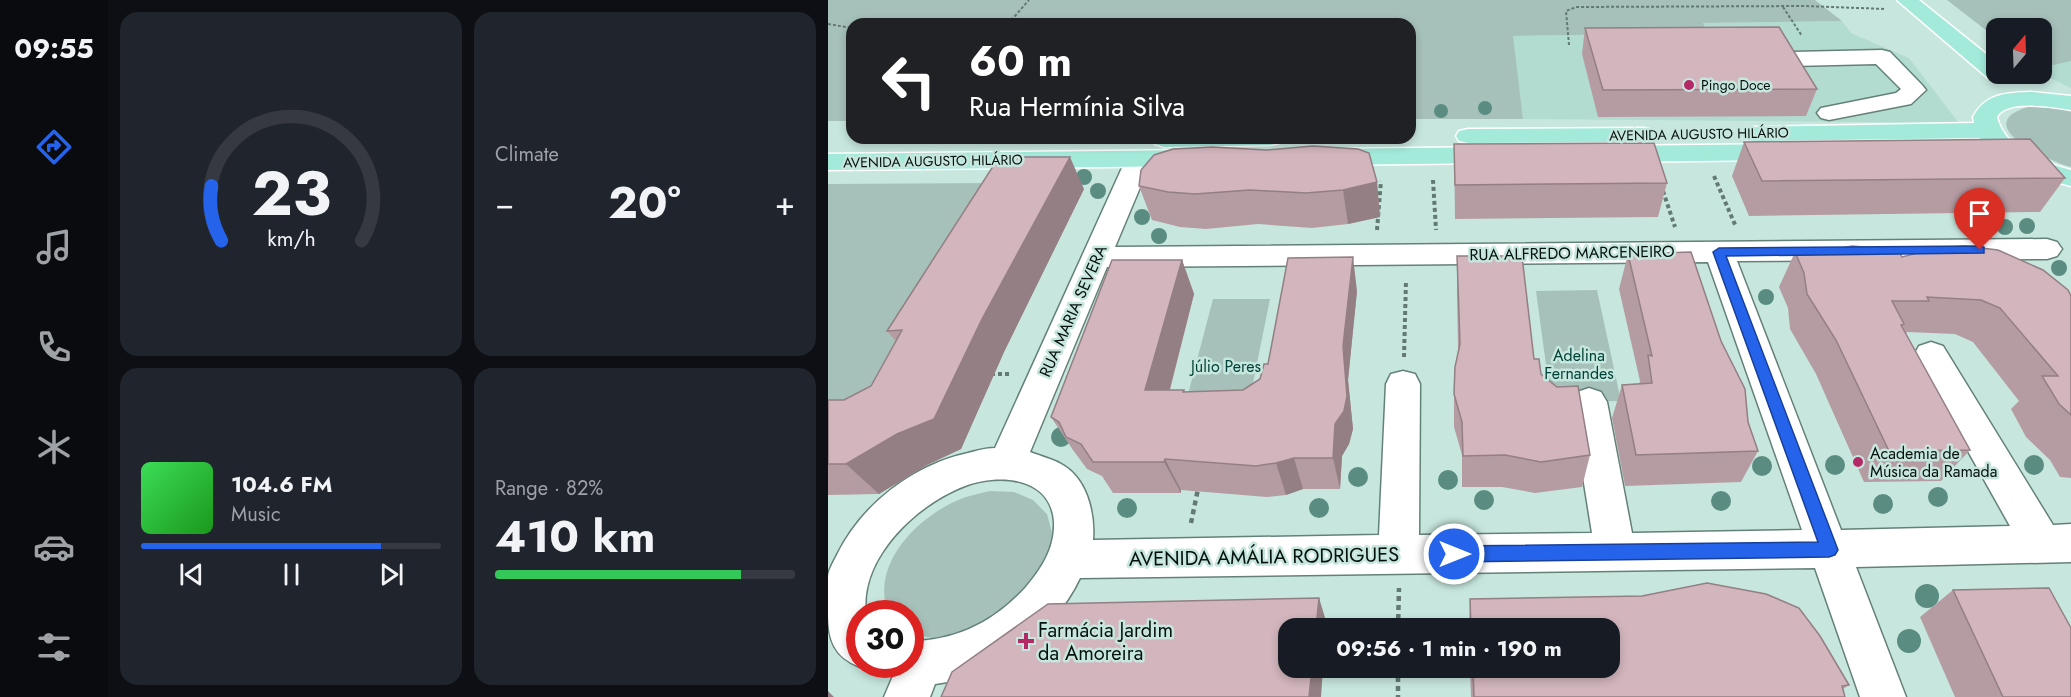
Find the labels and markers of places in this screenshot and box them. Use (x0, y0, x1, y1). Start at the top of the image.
place label: Pingo Doce (1701, 75, 1771, 95)
marker: Pingo Doce (1682, 78, 1696, 92)
pin (1954, 188, 2005, 250)
place label: Academia de Música da Ramada (1870, 442, 1997, 483)
marker: Academia de Música da Ramada (1851, 455, 1865, 469)
place label: Farmácia Jardim da Amoreira (1038, 616, 1173, 668)
marker: Farmácia Jardim da Amoreira (1019, 634, 1033, 648)

